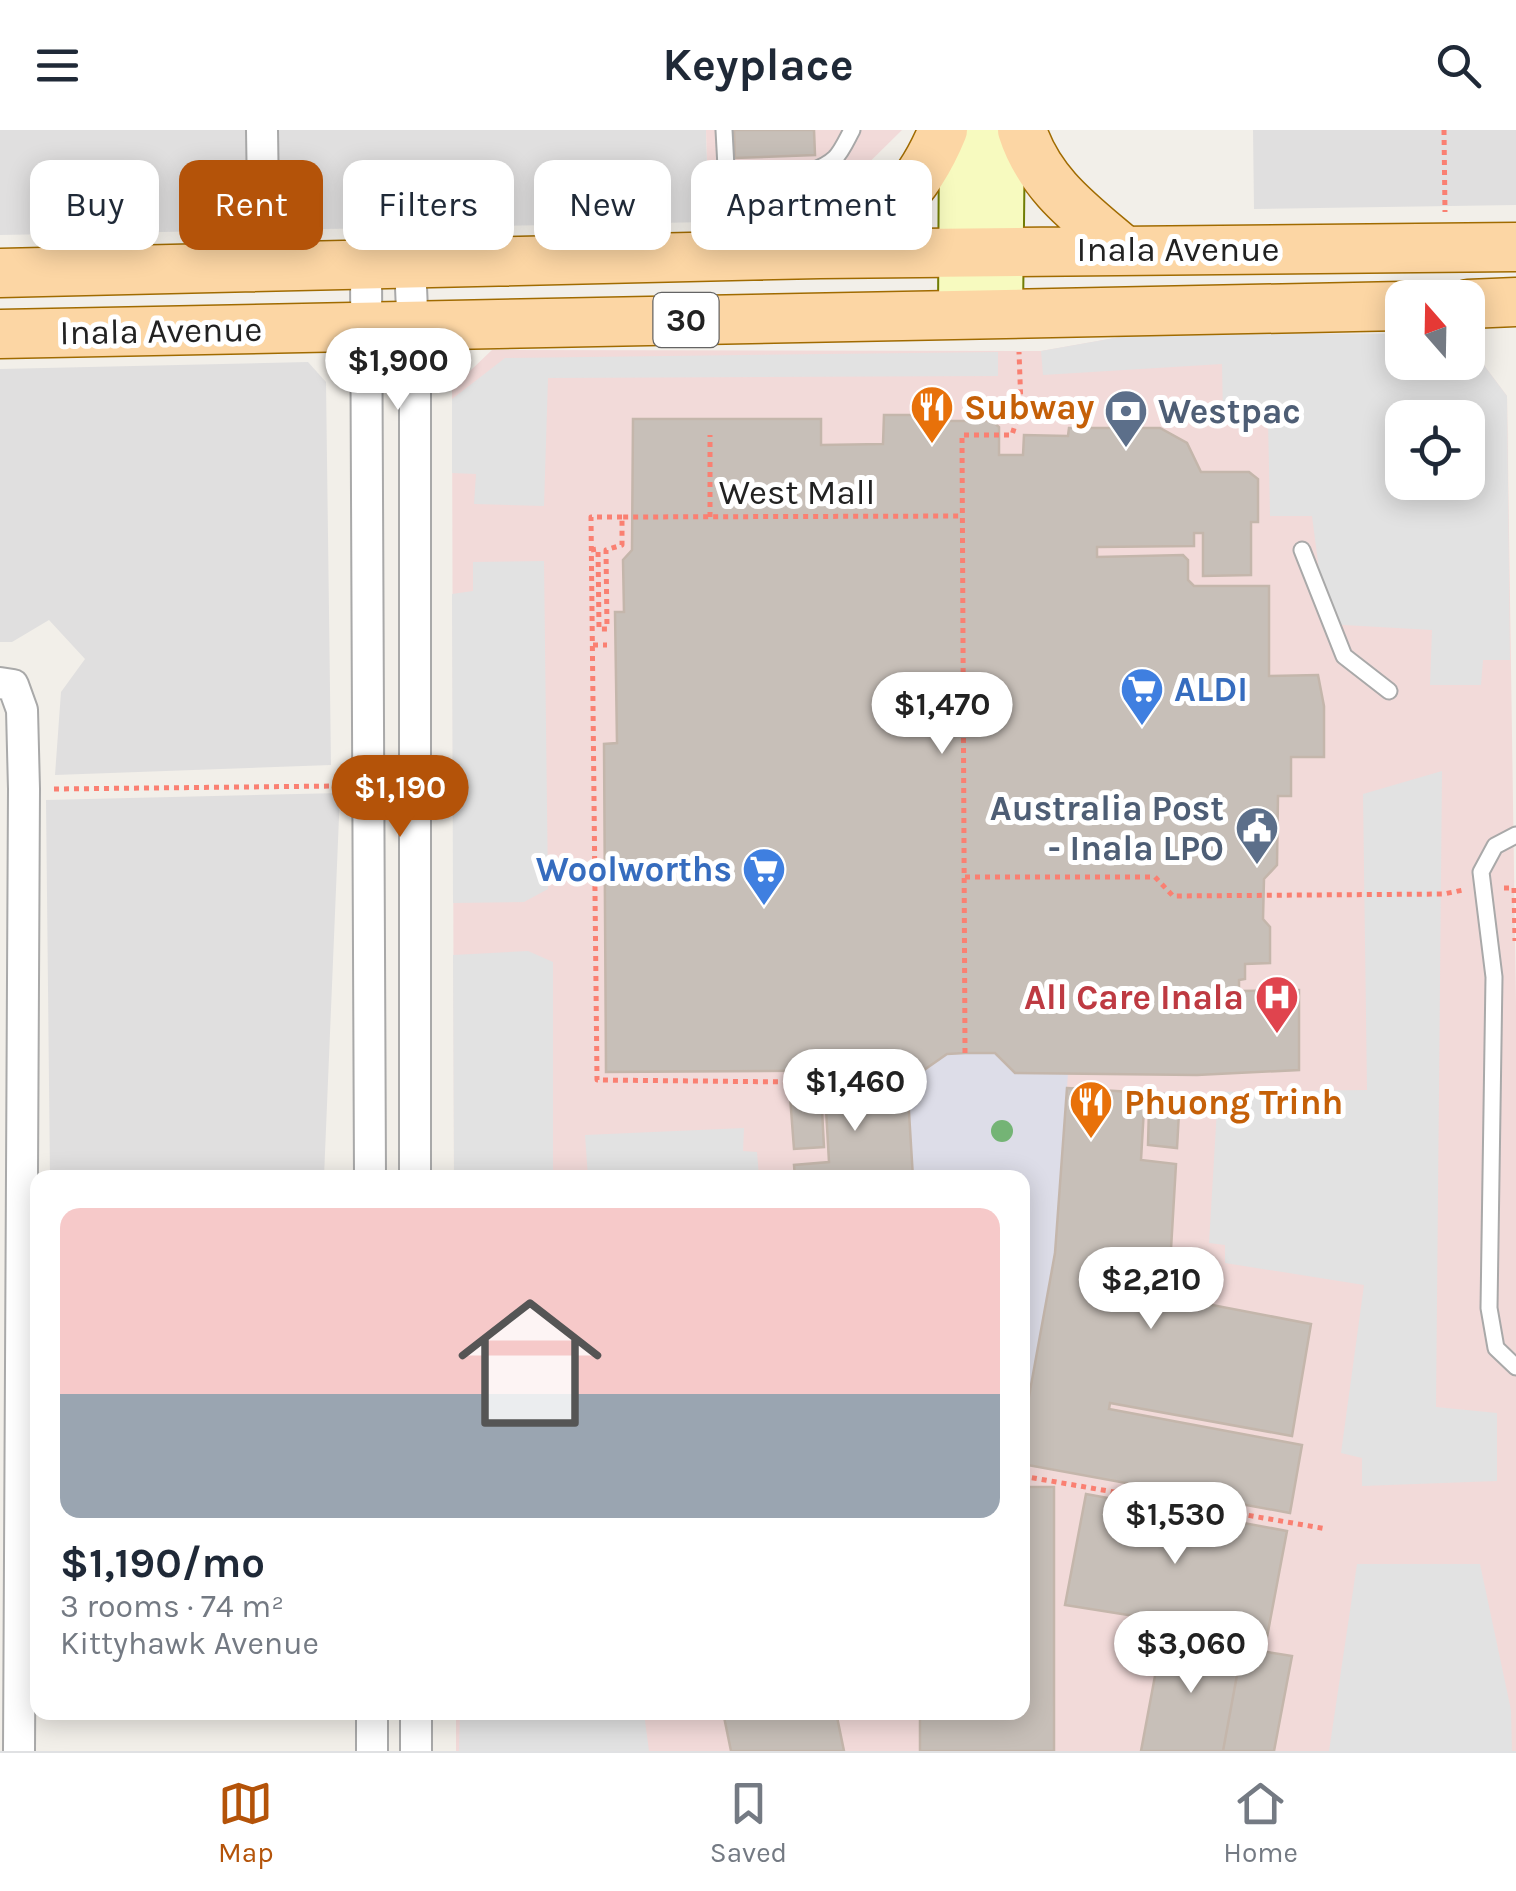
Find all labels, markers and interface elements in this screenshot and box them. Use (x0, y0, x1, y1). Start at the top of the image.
icon: menu (30, 38, 85, 93)
icon: search (1431, 38, 1486, 93)
text: Keyplace (662, 39, 854, 91)
chip: Buy (30, 160, 159, 250)
chip: Rent (179, 160, 323, 250)
chip: Filters (343, 160, 514, 250)
chip: New (534, 160, 671, 250)
chip: Apartment (691, 160, 932, 250)
street label: Inala Avenue (1077, 229, 1279, 270)
north arrow (1385, 280, 1485, 380)
map controls (1385, 280, 1485, 500)
road number: 30 (654, 293, 718, 347)
street label: Inala Avenue (59, 309, 263, 353)
pin: $1,900 (317, 328, 479, 413)
text: $1,900 (347, 342, 449, 379)
restaurant icon: Subway (909, 384, 955, 445)
place label: Subway (964, 387, 1095, 429)
bank icon: Westpac (1103, 388, 1149, 449)
place label: Westpac (1158, 391, 1301, 432)
button: locate (1385, 400, 1485, 500)
street label: West Mall (719, 472, 875, 513)
supermarket icon: ALDI (1119, 666, 1165, 727)
place label: ALDI (1174, 669, 1248, 710)
pin: $1,470 (861, 672, 1023, 757)
text: $1,470 (894, 686, 990, 723)
pin: $1,190 (319, 755, 481, 840)
text: $1,190 (354, 769, 446, 806)
place label: Australia Post - Inala LPO (990, 788, 1224, 869)
public building icon: Australia Post - Inala LPO (1234, 805, 1280, 866)
supermarket icon: Woolworths (741, 846, 787, 907)
place label: Woolworths (536, 849, 732, 890)
hospital icon: All Care Inala (1254, 974, 1300, 1035)
place label: All Care Inala (1024, 977, 1244, 1018)
pin: $1,460 (774, 1049, 936, 1134)
text: $1,460 (805, 1063, 905, 1100)
restaurant icon: Phuong Trinh (1068, 1079, 1114, 1140)
place label: Phuong Trinh (1124, 1082, 1343, 1124)
pin: $2,210 (1070, 1247, 1232, 1332)
text: $2,210 (1101, 1261, 1201, 1298)
icon: home (440, 1273, 620, 1453)
pin: $1,530 (1094, 1482, 1256, 1567)
text: $1,530 (1125, 1496, 1225, 1533)
text: $1,190/mo (60, 1538, 265, 1588)
text: 3 rooms · 74 m² (60, 1588, 284, 1625)
pin: $3,060 (1110, 1611, 1272, 1696)
text: Kittyhawk Avenue (60, 1625, 319, 1662)
text: $3,060 (1136, 1625, 1246, 1662)
tab: Map (218, 1776, 274, 1869)
tab: Saved (710, 1776, 787, 1869)
tab: Home (1223, 1776, 1298, 1869)

